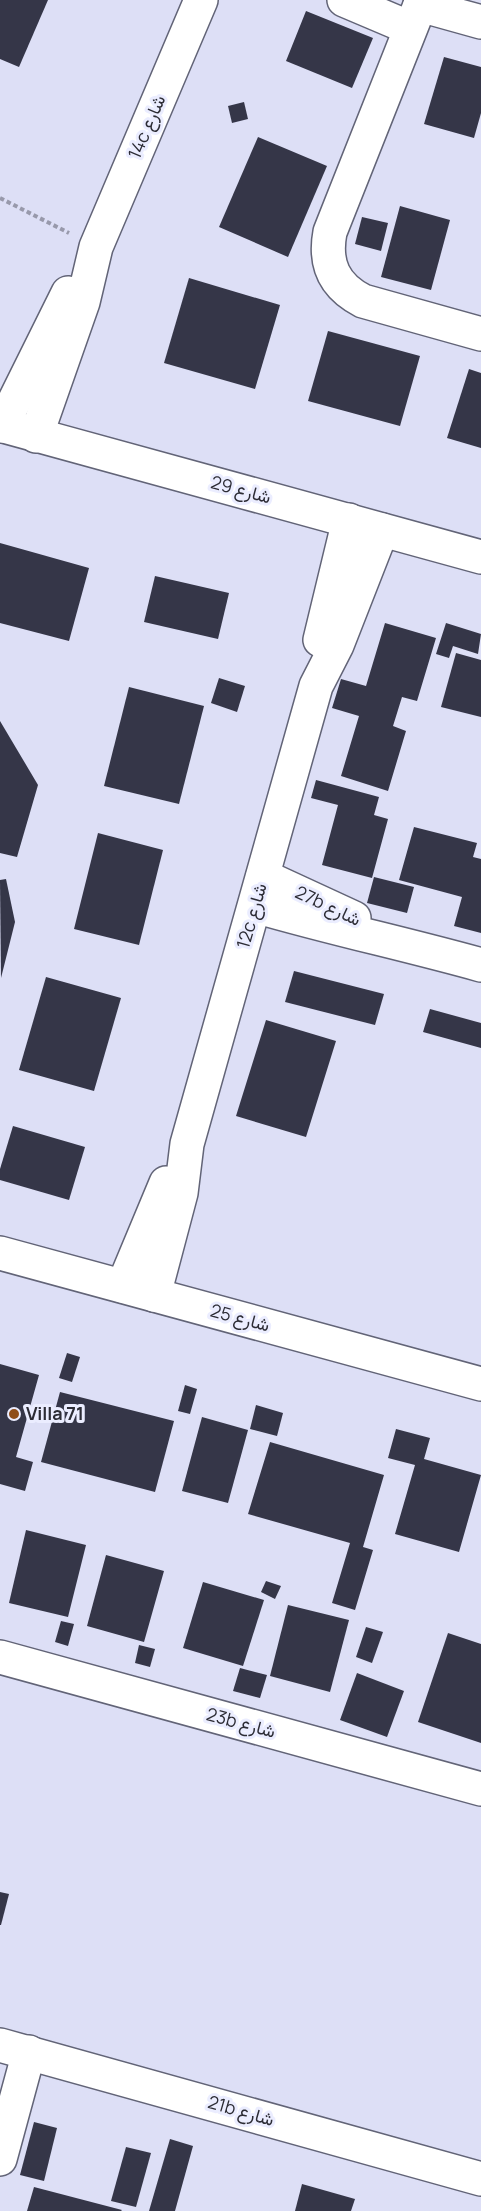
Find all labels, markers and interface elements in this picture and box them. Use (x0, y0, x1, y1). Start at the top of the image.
street label: 14c شارع (122, 91, 171, 163)
street label: شارع 29 (208, 470, 274, 510)
street label: 27b شارع (291, 879, 365, 932)
street label: 12c شارع (230, 880, 273, 952)
street label: شارع 25 (208, 1298, 273, 1337)
place label: Villa 71 (26, 1401, 84, 1425)
marker: Villa 71 (7, 1407, 21, 1421)
street label: 23b شارع (204, 1701, 279, 1744)
street label: 21b شارع (205, 2089, 277, 2132)

